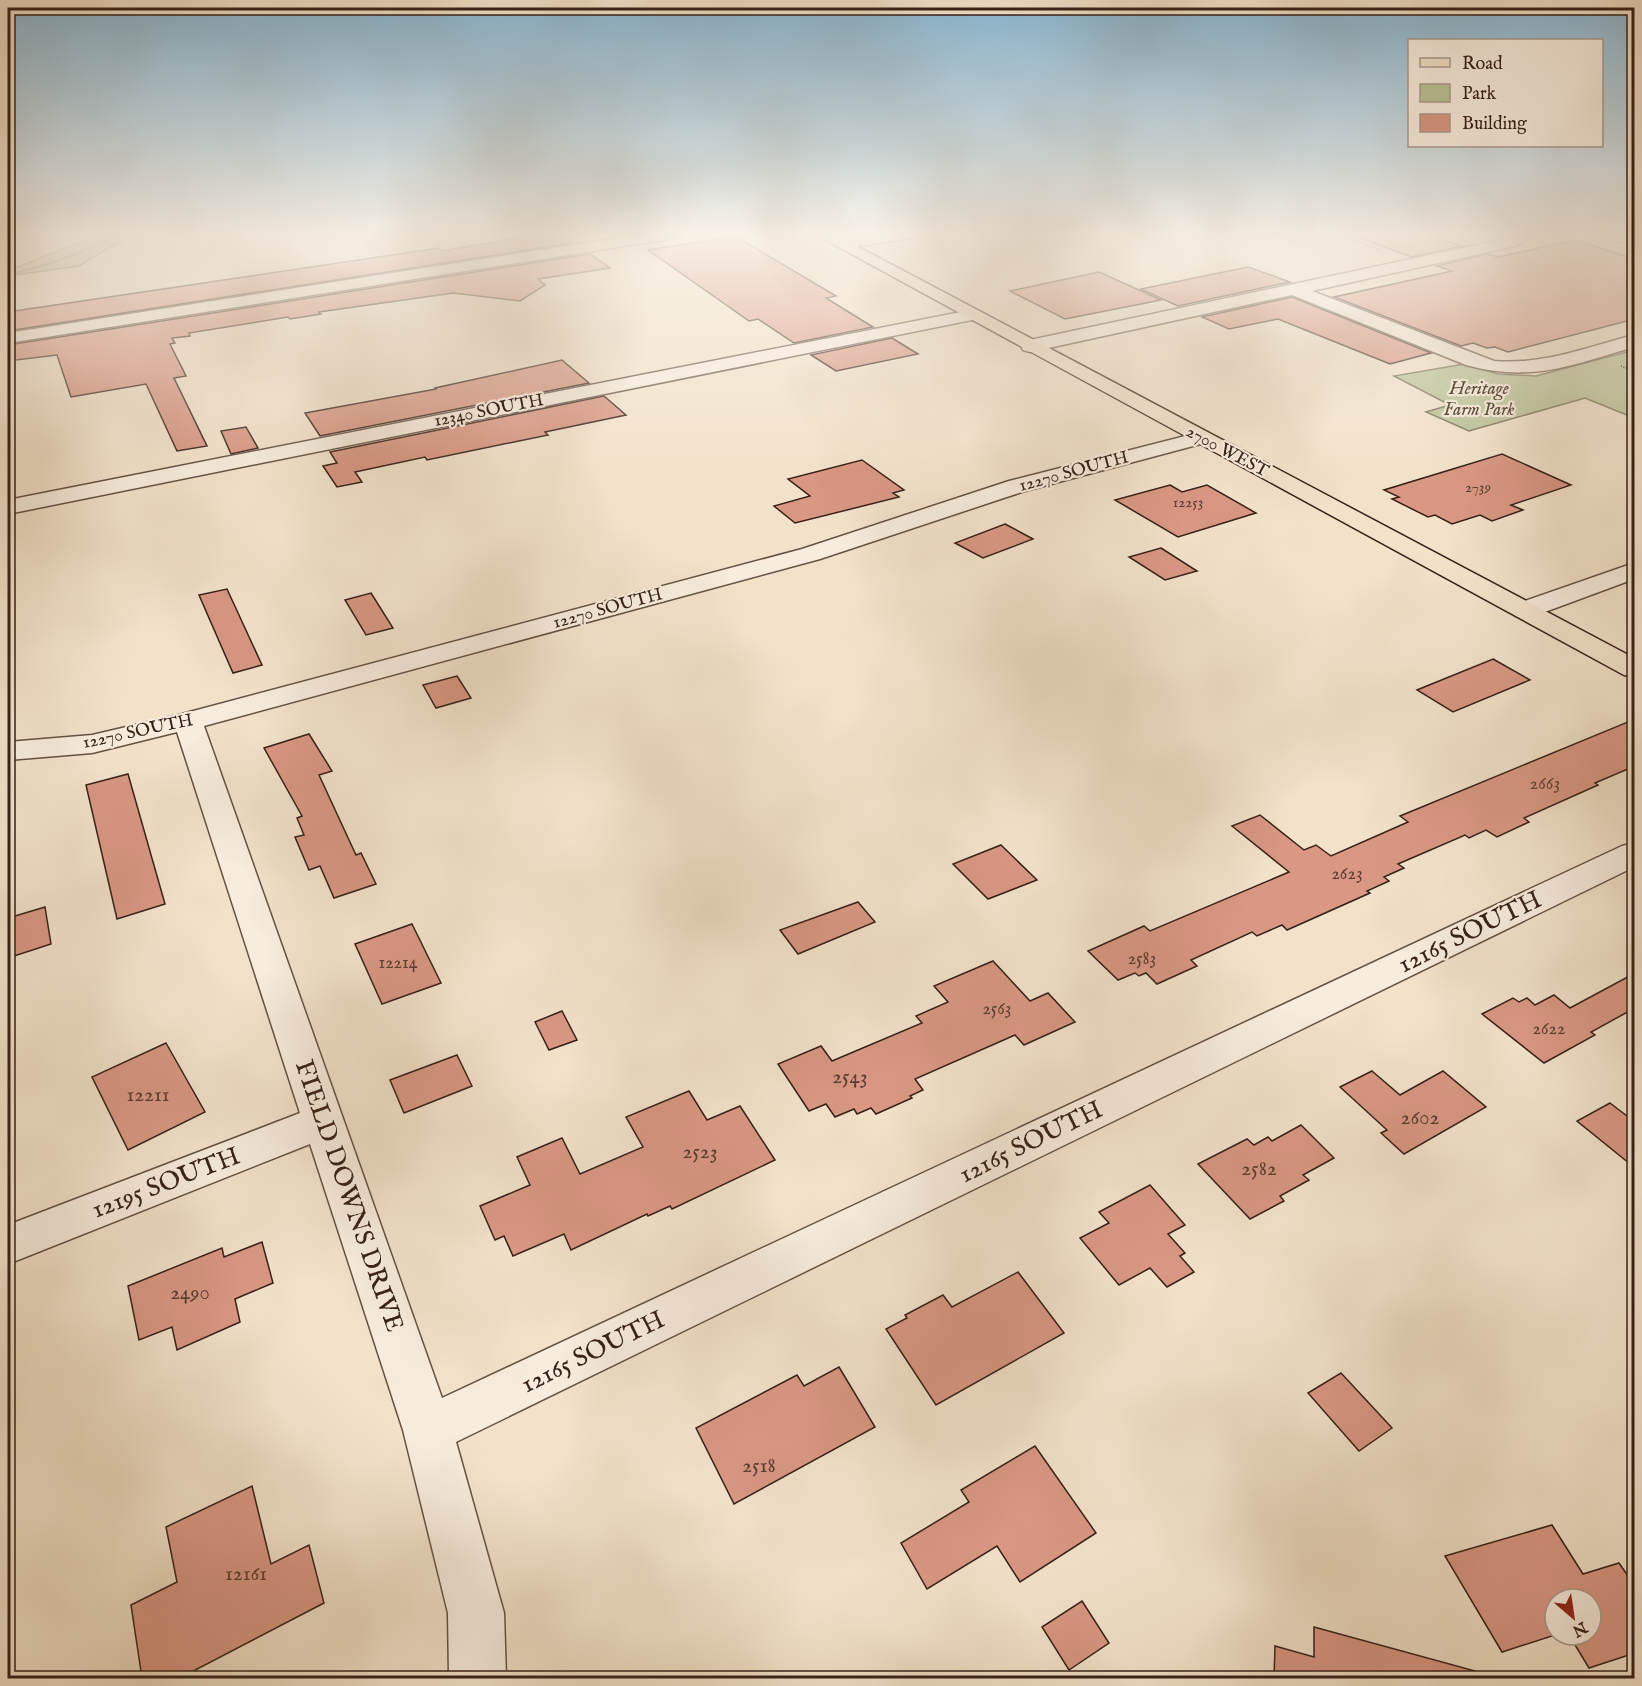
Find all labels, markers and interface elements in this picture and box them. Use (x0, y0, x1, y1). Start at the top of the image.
legend (1408, 39, 1603, 147)
text: Road (1462, 53, 1503, 76)
text: Park (1462, 83, 1497, 106)
text: Building (1462, 113, 1527, 136)
park label: Heritage Farm Park (1444, 378, 1514, 422)
street label: 12340 SOUTH (432, 389, 546, 433)
street label: 2700 WEST (1182, 421, 1272, 483)
street label: 12270 SOUTH (1017, 446, 1131, 498)
house number: 2739 (1465, 478, 1491, 497)
house number: 12253 (1173, 493, 1203, 512)
street label: 12270 SOUTH (551, 583, 665, 635)
street label: 12270 SOUTH (81, 709, 195, 755)
house number: 2663 (1530, 773, 1560, 796)
house number: 2623 (1331, 863, 1363, 886)
street label: 12165 SOUTH (1393, 883, 1547, 981)
house number: 2583 (1128, 948, 1156, 971)
house number: 12214 (378, 952, 418, 975)
house number: 2563 (982, 998, 1012, 1021)
house number: 2622 (1533, 1018, 1565, 1041)
street label: FIELD DOWNS DRIVE (287, 1056, 411, 1336)
house number: 2543 (832, 1064, 868, 1091)
house number: 12211 (126, 1082, 170, 1109)
street label: 12165 SOUTH (954, 1093, 1108, 1191)
house number: 2602 (1401, 1105, 1440, 1132)
house number: 2523 (682, 1139, 718, 1166)
street label: 12195 SOUTH (87, 1140, 245, 1226)
house number: 2582 (1241, 1156, 1277, 1183)
house number: 2490 (170, 1280, 210, 1307)
street label: 12165 SOUTH (516, 1303, 670, 1401)
house number: 2518 (742, 1453, 776, 1480)
house number: 12161 (225, 1561, 267, 1588)
north arrow (1543, 1587, 1603, 1647)
text: N (1568, 1616, 1591, 1641)

